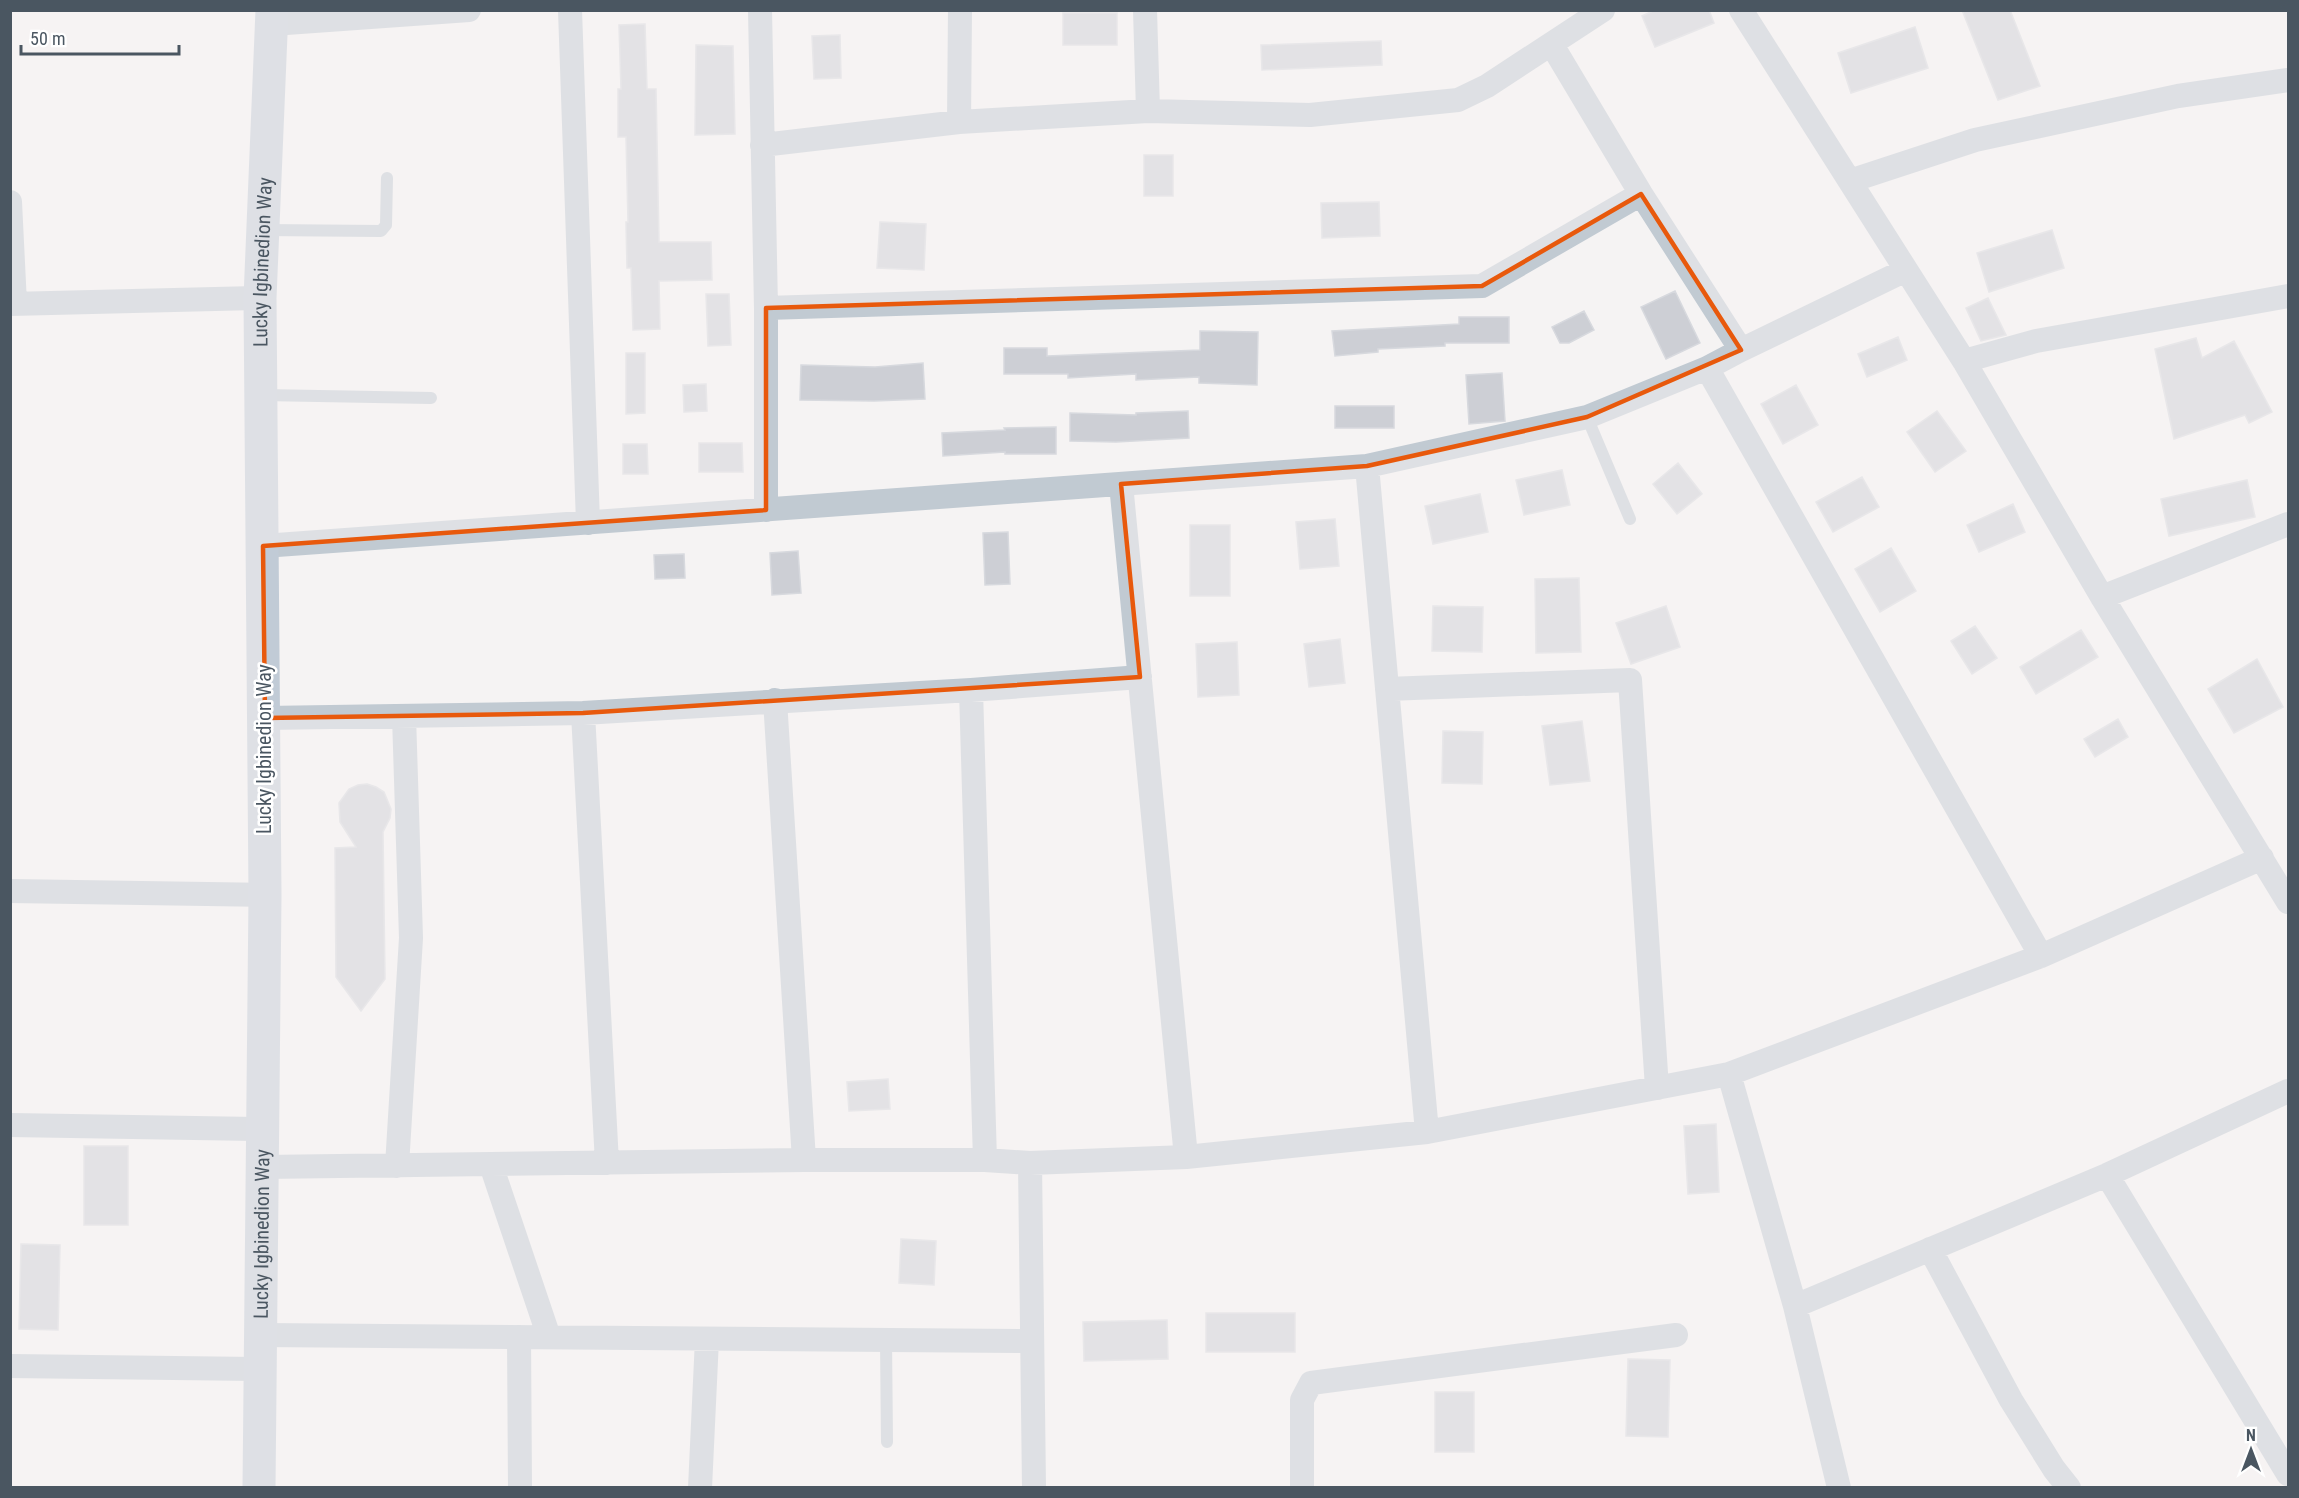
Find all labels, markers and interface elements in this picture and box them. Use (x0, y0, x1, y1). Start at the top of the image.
scale bar (21, 18, 178, 56)
text: 50 m (30, 28, 65, 49)
street label: Lucky Igbinedion Way (248, 177, 277, 347)
street label: Lucky Igbinedion Way (252, 664, 276, 834)
street label: Lucky Igbinedion Way (249, 1149, 274, 1319)
north arrow (2221, 1420, 2281, 1480)
text: N (2246, 1426, 2256, 1445)

